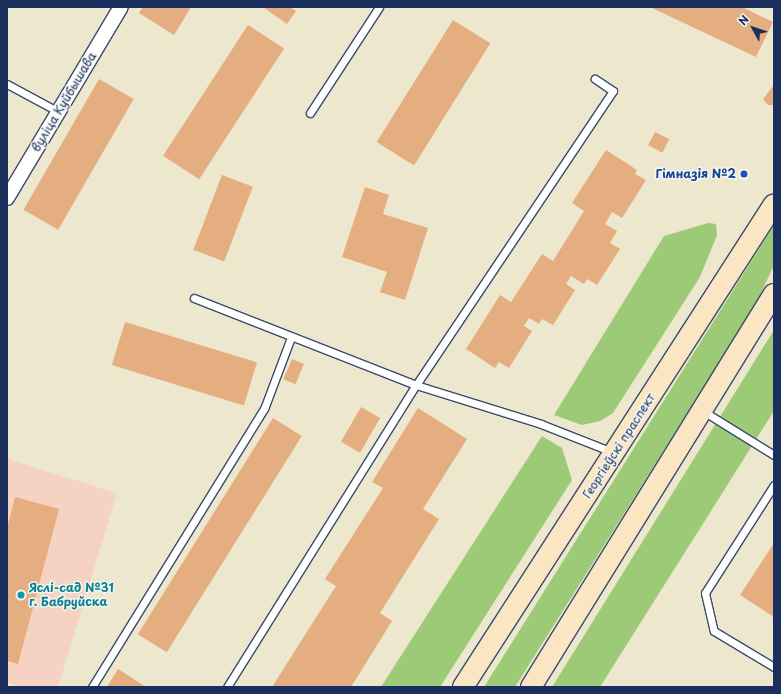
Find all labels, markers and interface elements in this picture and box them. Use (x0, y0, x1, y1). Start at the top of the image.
north arrow (733, 8, 773, 48)
text: N (734, 11, 753, 29)
street label: вуліца Куйбышава (29, 50, 99, 154)
place label: Гімназія №2 (656, 167, 736, 181)
marker: Гімназія №2 (739, 169, 749, 179)
street label: Георгіеўскі праспект (580, 391, 658, 501)
place label: Яслі-сад №31 г. Бабруйска (29, 581, 114, 609)
marker: Яслі-сад №31 г. Бабруйска (16, 590, 26, 600)

